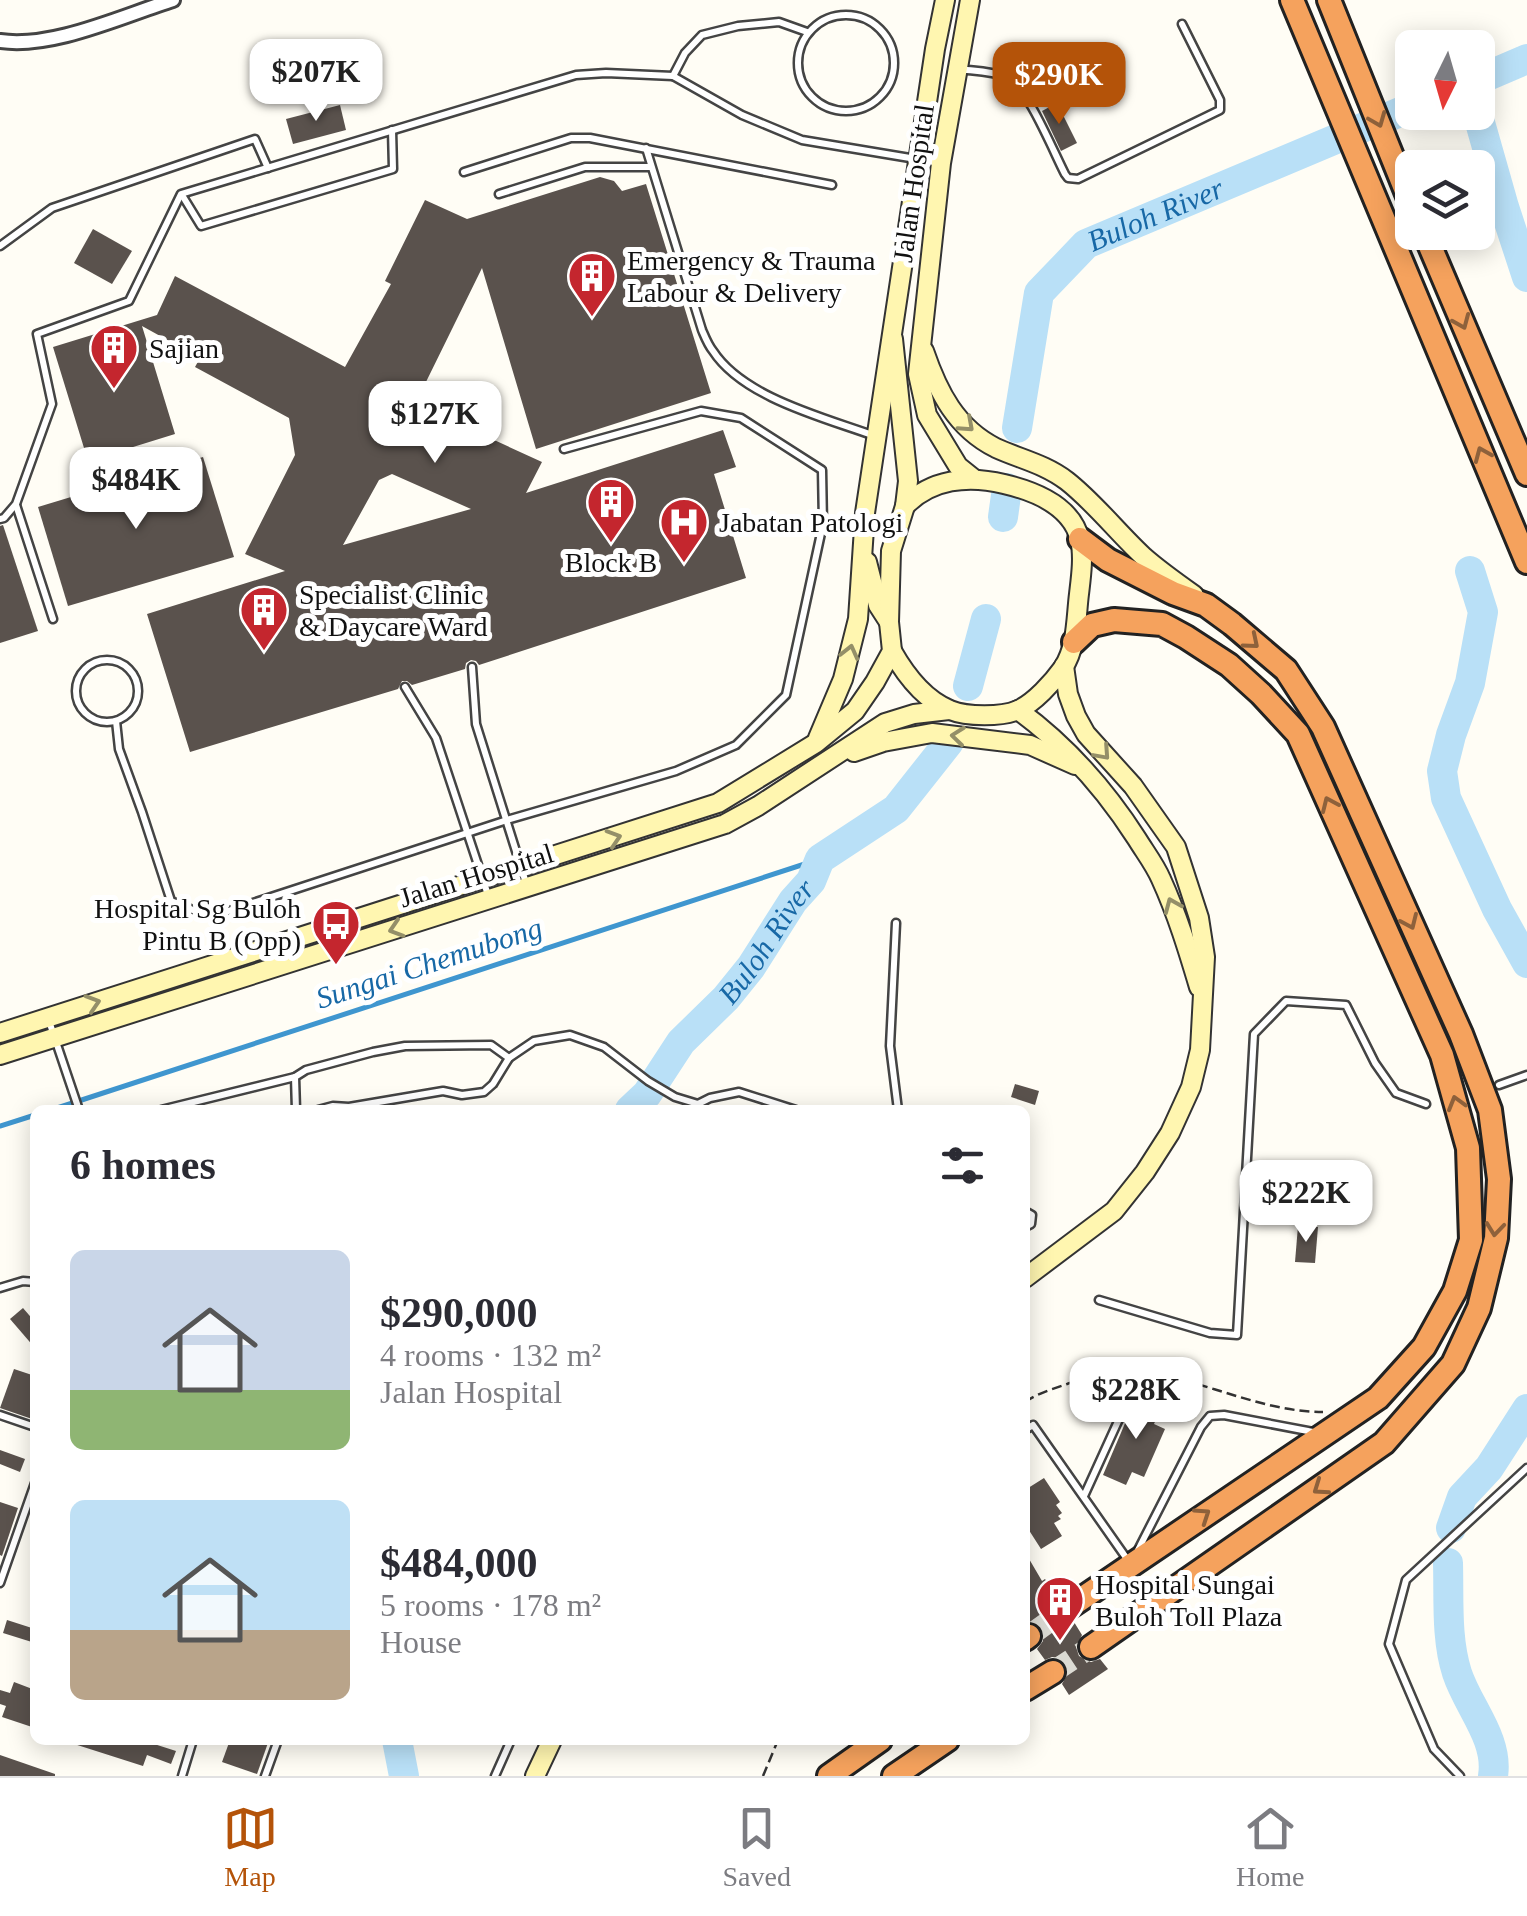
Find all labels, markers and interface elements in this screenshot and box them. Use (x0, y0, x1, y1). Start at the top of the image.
north arrow (1395, 30, 1495, 130)
map controls (1395, 30, 1495, 250)
pin: $207K (246, 39, 386, 124)
pin: $290K (989, 42, 1129, 127)
text: $207K (272, 53, 360, 89)
text: $290K (1015, 56, 1103, 92)
street label: Jalan Hospital (887, 102, 940, 264)
one-way arrow (1366, 111, 1386, 128)
button: layers (1395, 150, 1495, 250)
water label: Buloh River (1082, 171, 1228, 257)
place label: Emergency & Trauma Labour & Delivery (627, 245, 876, 308)
building icon: Emergency & Trauma Labour & Delivery (566, 250, 618, 318)
one-way arrow (1450, 312, 1470, 330)
building icon: Sajian (88, 322, 140, 390)
place label: Sajian (149, 333, 219, 364)
pin: $127K (365, 381, 505, 466)
text: $127K (391, 395, 479, 431)
one-way arrow (955, 414, 973, 432)
one-way arrow (1474, 446, 1494, 464)
pin: $484K (66, 447, 206, 532)
text: $484K (92, 461, 180, 497)
building icon: Block B (585, 476, 637, 544)
hospital icon: Jabatan Patologi (658, 496, 710, 564)
place label: Jabatan Patologi (719, 507, 904, 538)
place label: Block B (565, 547, 657, 578)
place label: Specialist Clinic & Daycare Ward (299, 579, 487, 642)
building icon: Specialist Clinic & Daycare Ward (238, 584, 290, 652)
one-way arrow (1241, 630, 1259, 648)
one-way arrow (838, 644, 859, 661)
one-way arrow (950, 726, 966, 747)
one-way arrow (1091, 741, 1109, 760)
one-way arrow (1322, 796, 1342, 814)
one-way arrow (605, 829, 622, 849)
street label: Jalan Hospital (395, 837, 557, 914)
water label: Buloh River (711, 872, 821, 1010)
place label: Hospital Sg Buloh Pintu B (Opp) (94, 893, 301, 956)
one-way arrow (1164, 897, 1184, 915)
bus stop icon: Hospital Sg Buloh Pintu B (Opp) (310, 898, 362, 966)
water label: Sungai Chemubong (312, 910, 546, 1015)
one-way arrow (1398, 912, 1418, 930)
one-way arrow (388, 917, 405, 938)
one-way arrow (83, 994, 100, 1014)
one-way arrow (1446, 1095, 1467, 1113)
icon: filters (935, 1138, 990, 1193)
text: 6 homes (70, 1142, 216, 1188)
pin: $222K (1236, 1160, 1376, 1245)
text: $222K (1262, 1174, 1350, 1210)
one-way arrow (1485, 1222, 1507, 1238)
icon: home (150, 1290, 270, 1410)
text: $290,000 (380, 1290, 538, 1336)
text: 4 rooms · 132 m² (380, 1337, 601, 1373)
pin: $228K (1066, 1357, 1206, 1442)
text: $228K (1092, 1371, 1180, 1407)
text: Jalan Hospital (380, 1374, 562, 1410)
one-way arrow (1313, 1476, 1331, 1494)
one-way arrow (1193, 1509, 1211, 1528)
icon: home (150, 1540, 270, 1660)
text: $484,000 (380, 1540, 538, 1586)
place label: Hospital Sungai Buloh Toll Plaza (1095, 1569, 1283, 1632)
building icon: Hospital Sungai Buloh Toll Plaza (1034, 1574, 1086, 1642)
text: 5 rooms · 178 m² (380, 1587, 601, 1623)
text: House (380, 1624, 462, 1660)
tab: Map (223, 1801, 278, 1893)
tab: Saved (723, 1801, 791, 1893)
tab: Home (1236, 1801, 1304, 1893)

